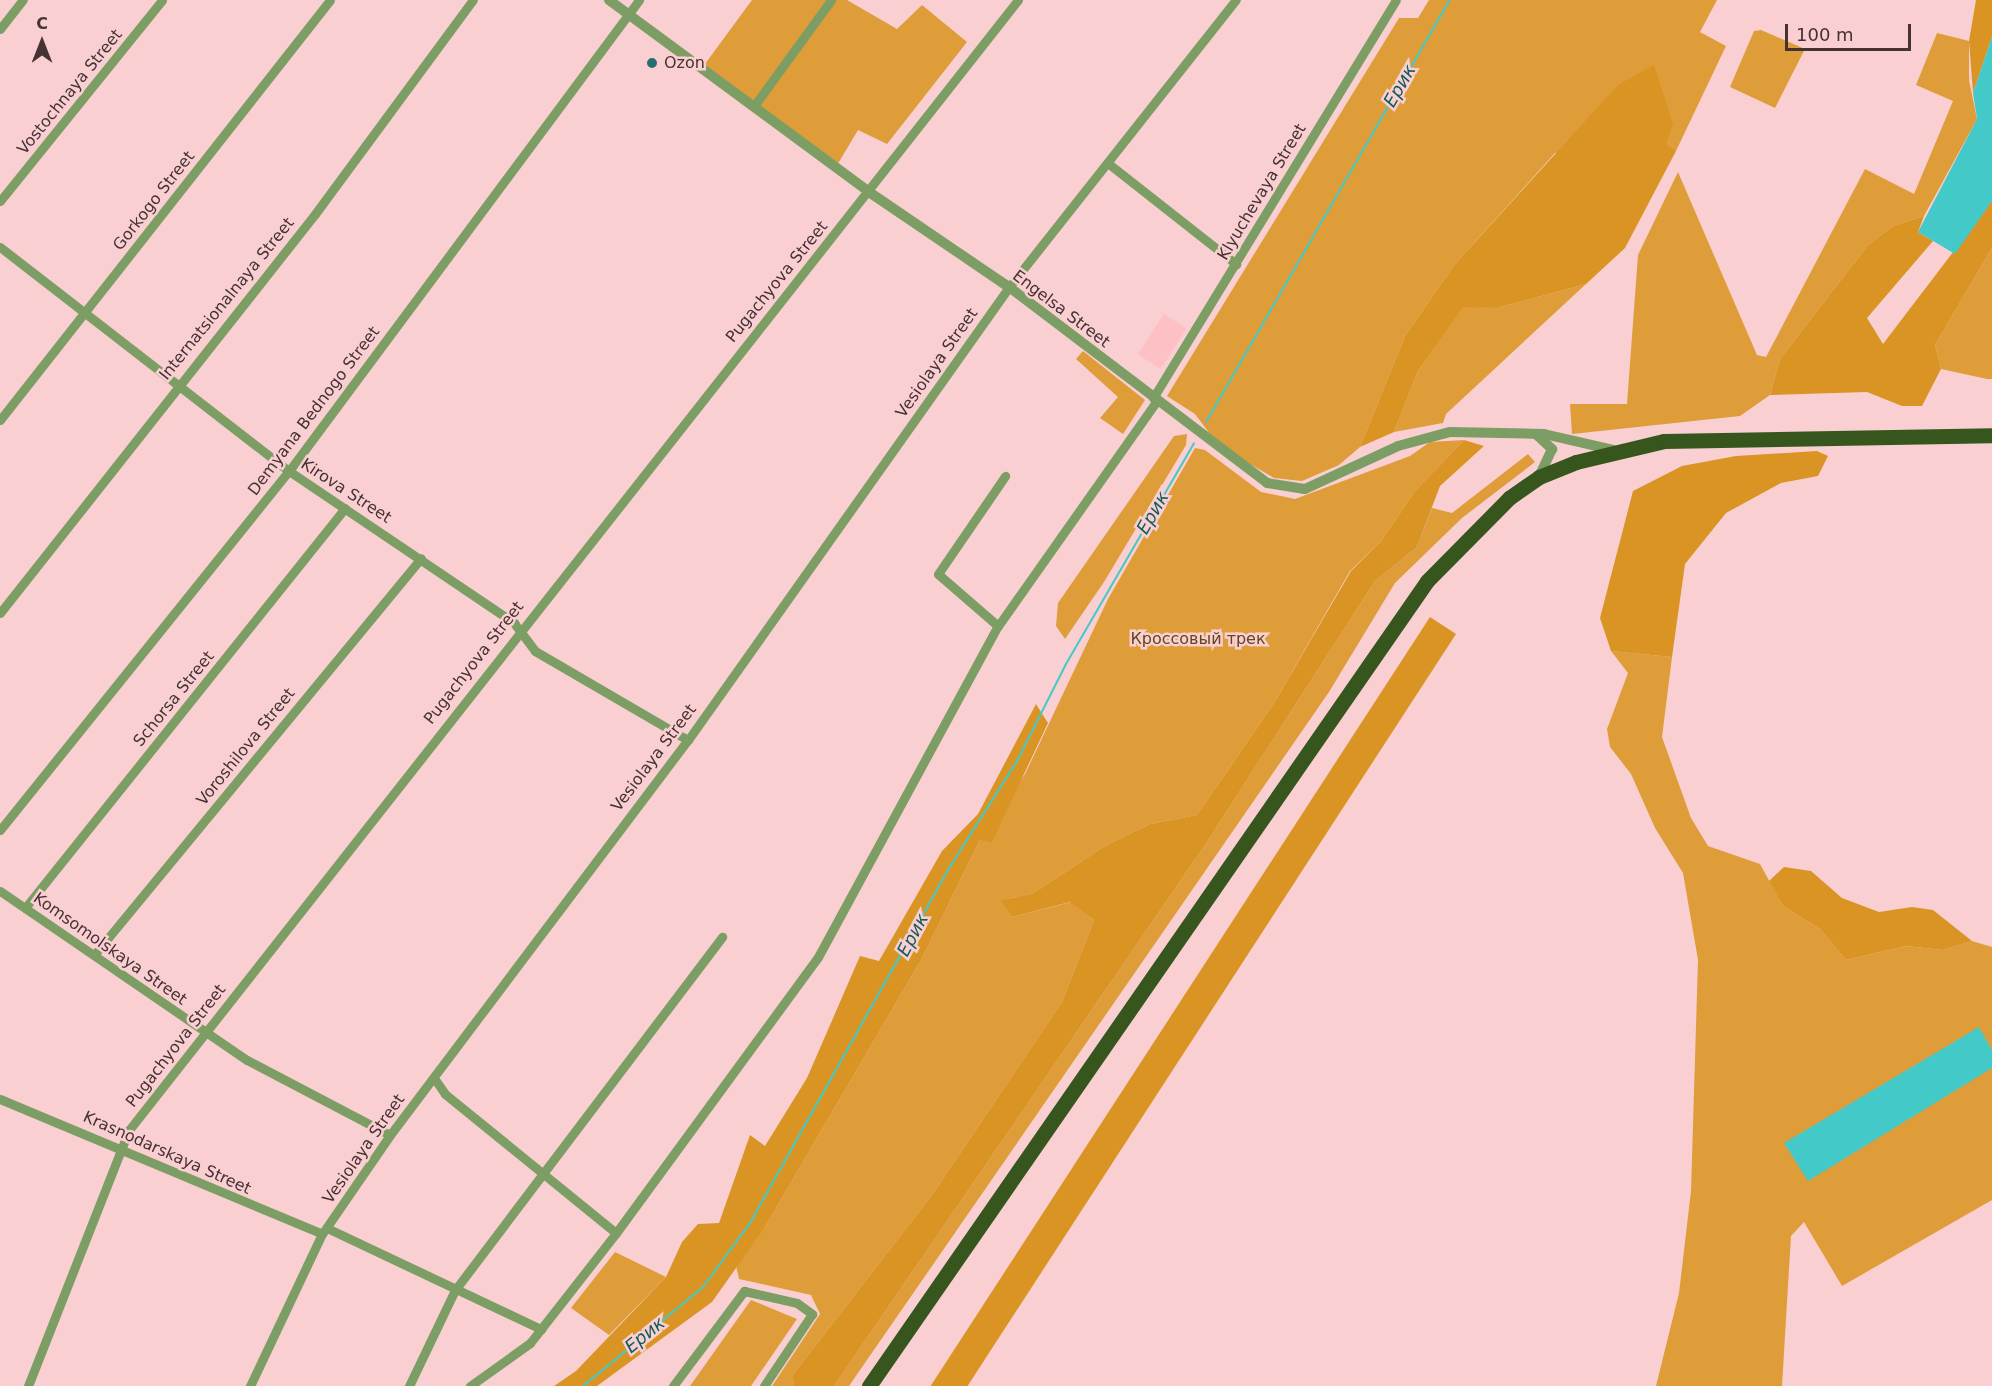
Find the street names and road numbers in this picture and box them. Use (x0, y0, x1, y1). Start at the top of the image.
street label: Vostochnaya Street (14, 25, 126, 159)
street label: Klyuchevaya Street (1214, 120, 1310, 264)
street label: Gorkogo Street (109, 147, 199, 255)
street label: Internatsionalnaya Street (156, 214, 298, 384)
street label: Pugachyova Street (722, 217, 832, 347)
street label: Engelsa Street (1009, 266, 1113, 352)
street label: Vesiolaya Street (892, 305, 982, 421)
street label: Demyana Bednogo Street (244, 323, 384, 499)
street label: Kirova Street (297, 455, 395, 527)
street label: Pugachyova Street (420, 598, 528, 728)
street label: Schorsa Street (130, 647, 218, 751)
street label: Voroshilova Street (193, 684, 299, 810)
street label: Vesiolaya Street (607, 701, 701, 815)
street label: Komsomolskaya Street (29, 889, 191, 1009)
street label: Pugachyova Street (122, 981, 230, 1111)
street label: Vesiolaya Street (319, 1091, 409, 1207)
street label: Krasnodarskaya Street (80, 1107, 254, 1199)

